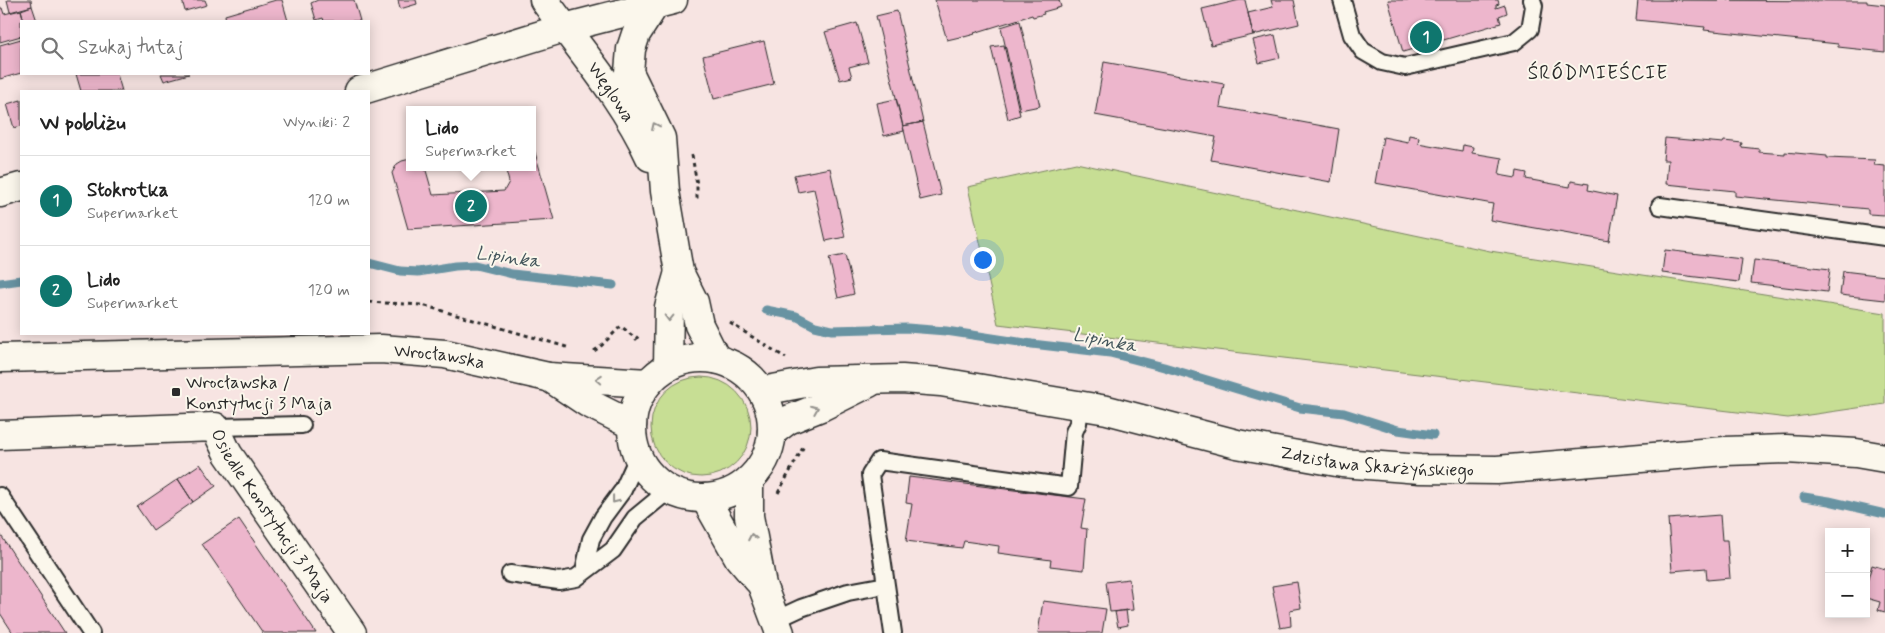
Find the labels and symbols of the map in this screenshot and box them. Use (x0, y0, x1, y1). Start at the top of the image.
pin: 1 (1410, 18, 1442, 56)
street label: Węglowa (582, 57, 640, 127)
district label: ŚRÓDMIEŚCIE (1528, 60, 1668, 86)
one-way arrow (651, 122, 661, 131)
pin: 2 (455, 187, 487, 225)
water label: Lipinka (474, 241, 542, 274)
your location (970, 247, 996, 273)
one-way arrow (663, 315, 674, 323)
water label: Lipinka (1071, 322, 1139, 359)
street label: Wrocławska (393, 339, 487, 376)
place label: Wrocławska / Konstytucji 3 Maja (186, 371, 332, 416)
one-way arrow (595, 374, 603, 385)
marker: Wrocławska / Konstytucji 3 Maja (170, 386, 182, 398)
one-way arrow (810, 405, 819, 416)
street label: Osiedle Konstytucji 3 Maja (205, 425, 339, 608)
street label: Zdzisława Skarżyńskiego (1278, 441, 1474, 484)
one-way arrow (613, 494, 621, 503)
one-way arrow (748, 533, 758, 542)

